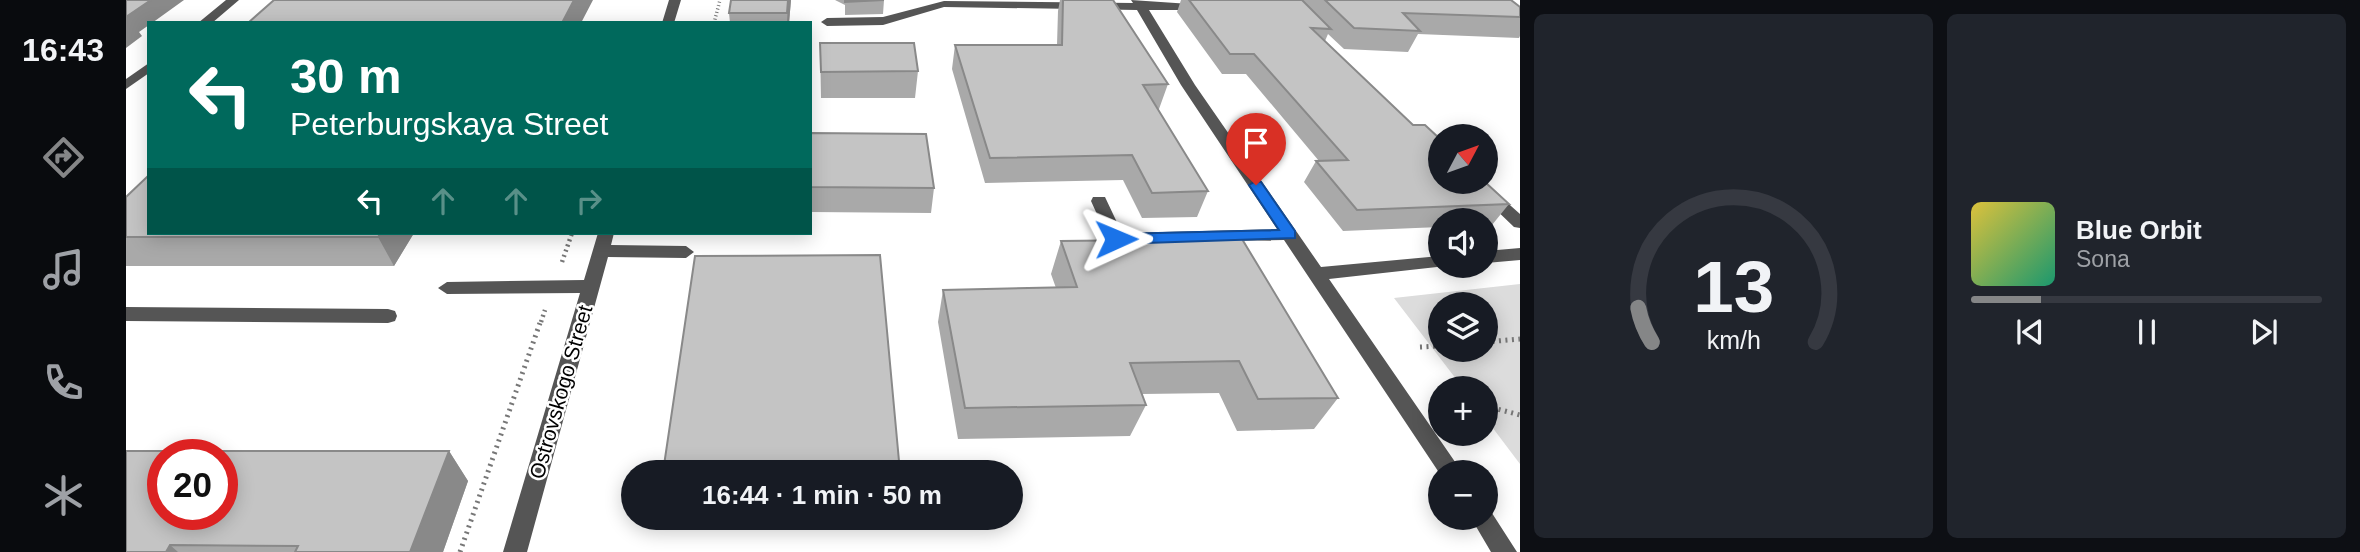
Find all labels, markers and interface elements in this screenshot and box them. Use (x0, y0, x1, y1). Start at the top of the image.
text: 16:43 (22, 32, 104, 68)
icon: left (175, 49, 266, 140)
text: 30 m (290, 49, 402, 103)
text: Peterburgskaya Street (290, 106, 608, 142)
pin (1226, 113, 1286, 185)
icon: arrive (1237, 124, 1275, 162)
north arrow (1428, 124, 1498, 194)
map controls (1428, 124, 1498, 530)
icon: directions (39, 133, 88, 182)
icon: left (351, 182, 389, 220)
icon: ahead (424, 182, 462, 220)
icon: ahead (497, 182, 535, 220)
icon: right (570, 182, 608, 220)
position arrow (1079, 202, 1153, 276)
button: sound (1428, 208, 1498, 278)
text: Blue Orbit (2076, 215, 2202, 245)
icon: music (39, 245, 88, 294)
text: 13 (1693, 246, 1774, 327)
text: Sona (2076, 246, 2130, 272)
button: layers (1428, 292, 1498, 362)
street label: Ostrovskogo Street (525, 302, 596, 481)
icon: previous (2011, 313, 2049, 351)
icon: pause (2128, 313, 2166, 351)
icon: next (2245, 313, 2283, 351)
text: km/h (1706, 326, 1761, 354)
icon: phone (39, 358, 88, 407)
button: + (1428, 376, 1498, 446)
speed limit sign: 20 (147, 439, 238, 530)
button: − (1428, 460, 1498, 530)
icon: climate (39, 471, 88, 520)
text: 16:44 · 1 min · 50 m (702, 480, 942, 510)

